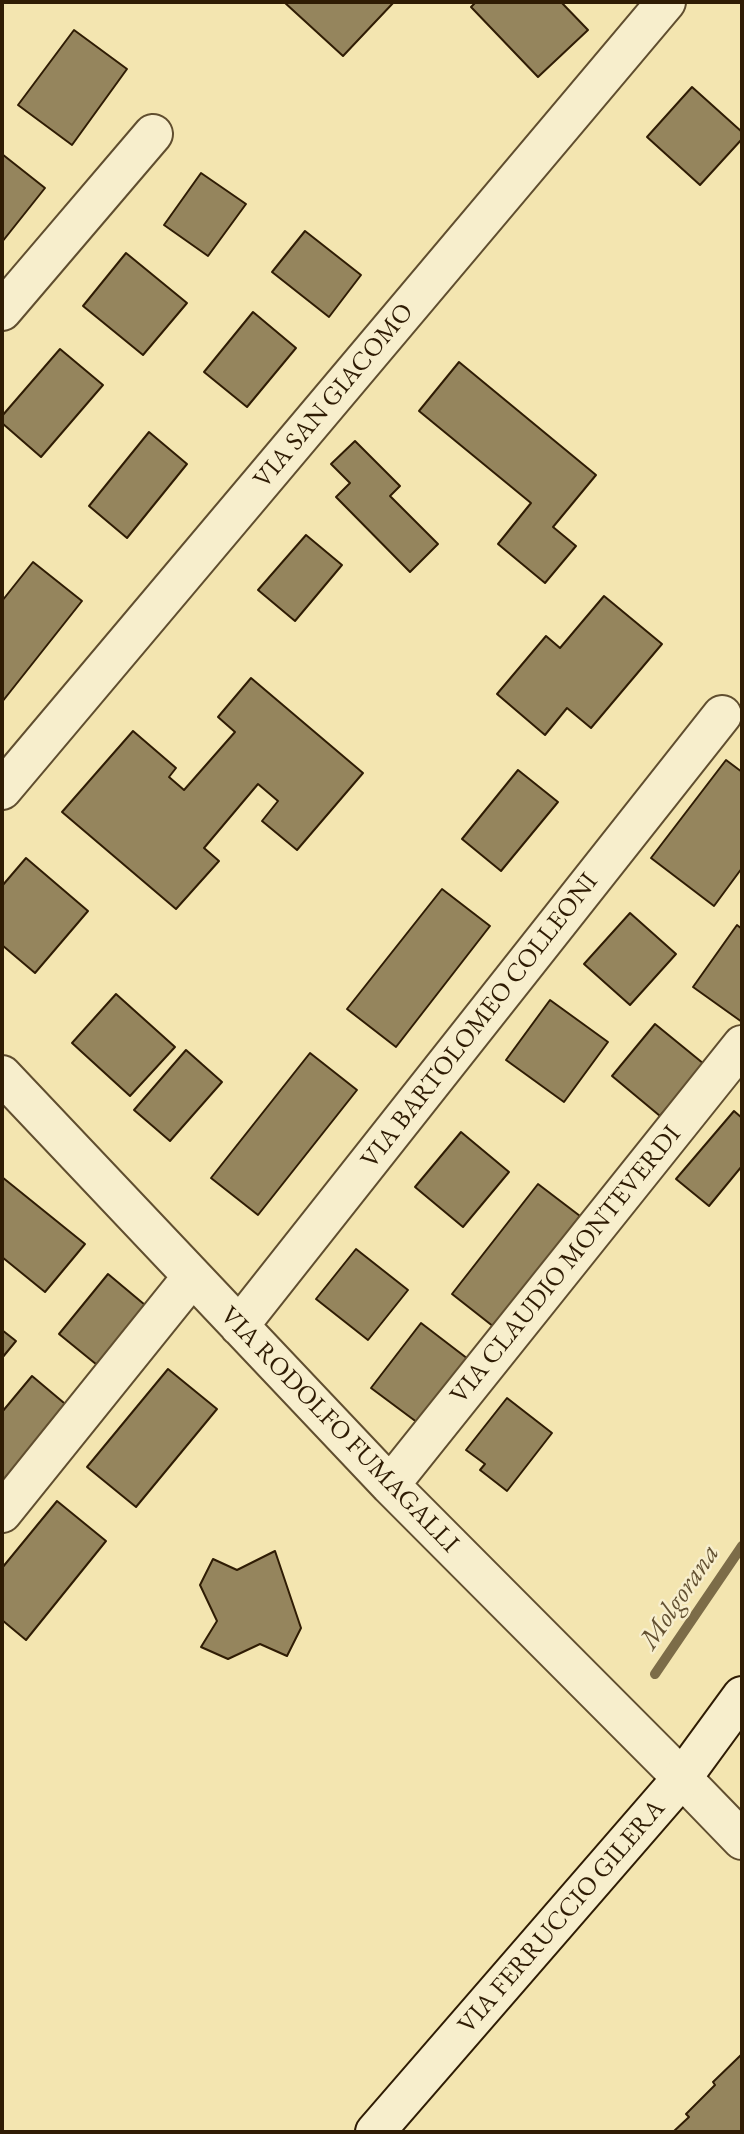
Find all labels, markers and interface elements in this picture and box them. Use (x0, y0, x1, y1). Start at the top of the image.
street label: VIA SAN GIACOMO (248, 297, 420, 495)
street label: VIA BARTOLOMEO COLLEONI (355, 867, 605, 1175)
street label: VIA CLAUDIO MONTEVERDI (444, 1120, 688, 1410)
street label: VIA RODOLFO FUMAGALLI (213, 1300, 465, 1560)
water label: Molgorana (633, 1538, 727, 1656)
street label: VIA FERRUCCIO GILERA (452, 1794, 672, 2040)

